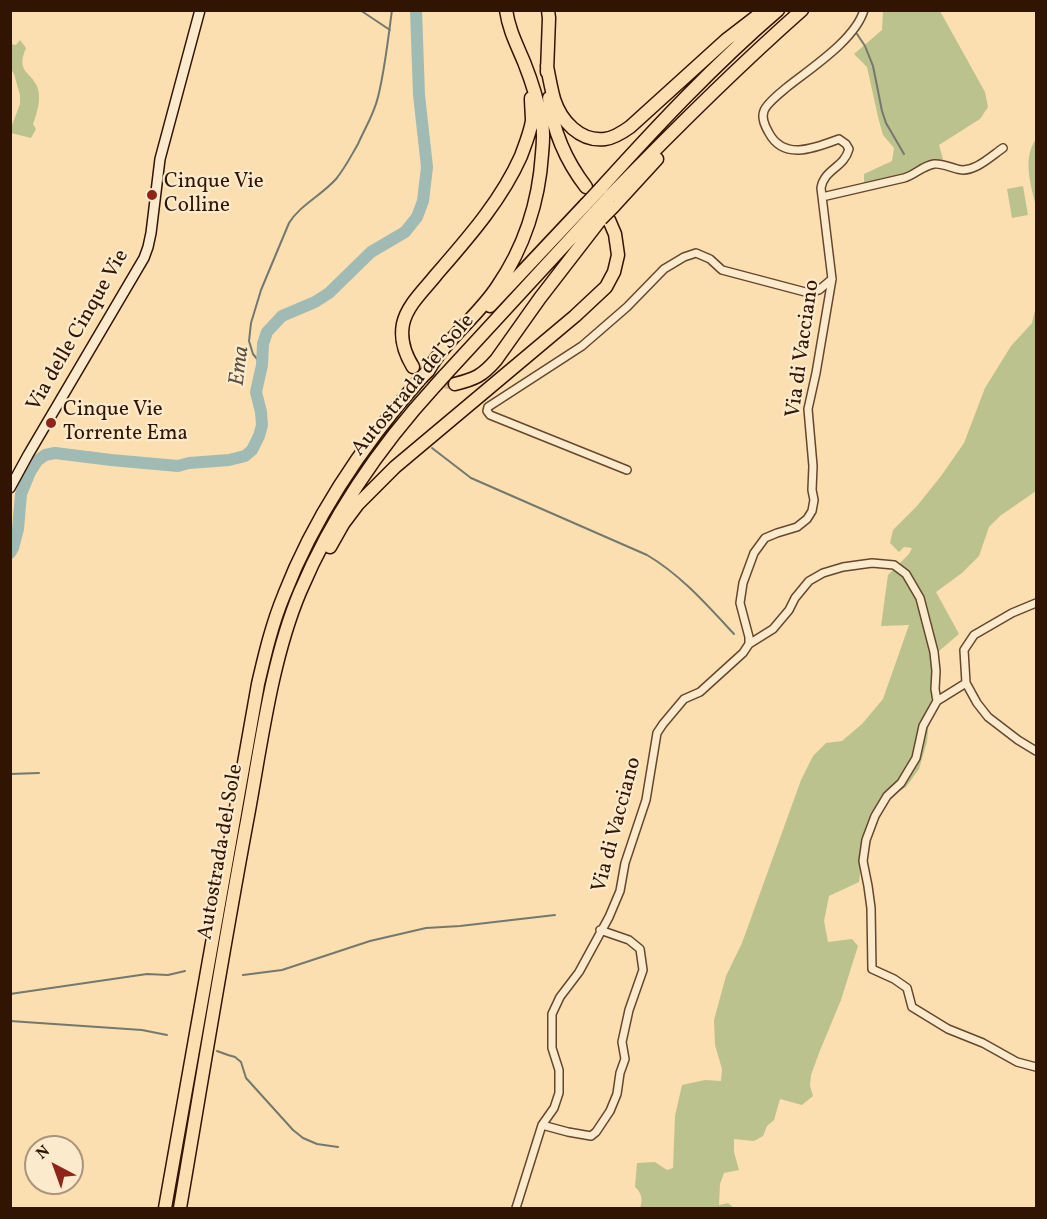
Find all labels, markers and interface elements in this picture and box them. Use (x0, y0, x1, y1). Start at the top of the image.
place label: Cinque Vie Colline (164, 170, 264, 220)
marker: Cinque Vie Colline (145, 188, 159, 202)
street label: Via delle Cinque Vie (22, 246, 136, 416)
street label: Via di Vacciano (782, 278, 826, 420)
street label: Autostrada del Sole (347, 310, 481, 462)
water label: Ema (225, 344, 257, 388)
place label: Cinque Vie Torrente Ema (63, 398, 188, 448)
marker: Cinque Vie Torrente Ema (44, 416, 58, 430)
street label: Via di Vacciano (588, 755, 648, 895)
street label: Autostrada del Sole (194, 762, 250, 942)
north arrow (24, 1135, 84, 1195)
text: N (32, 1141, 55, 1165)

